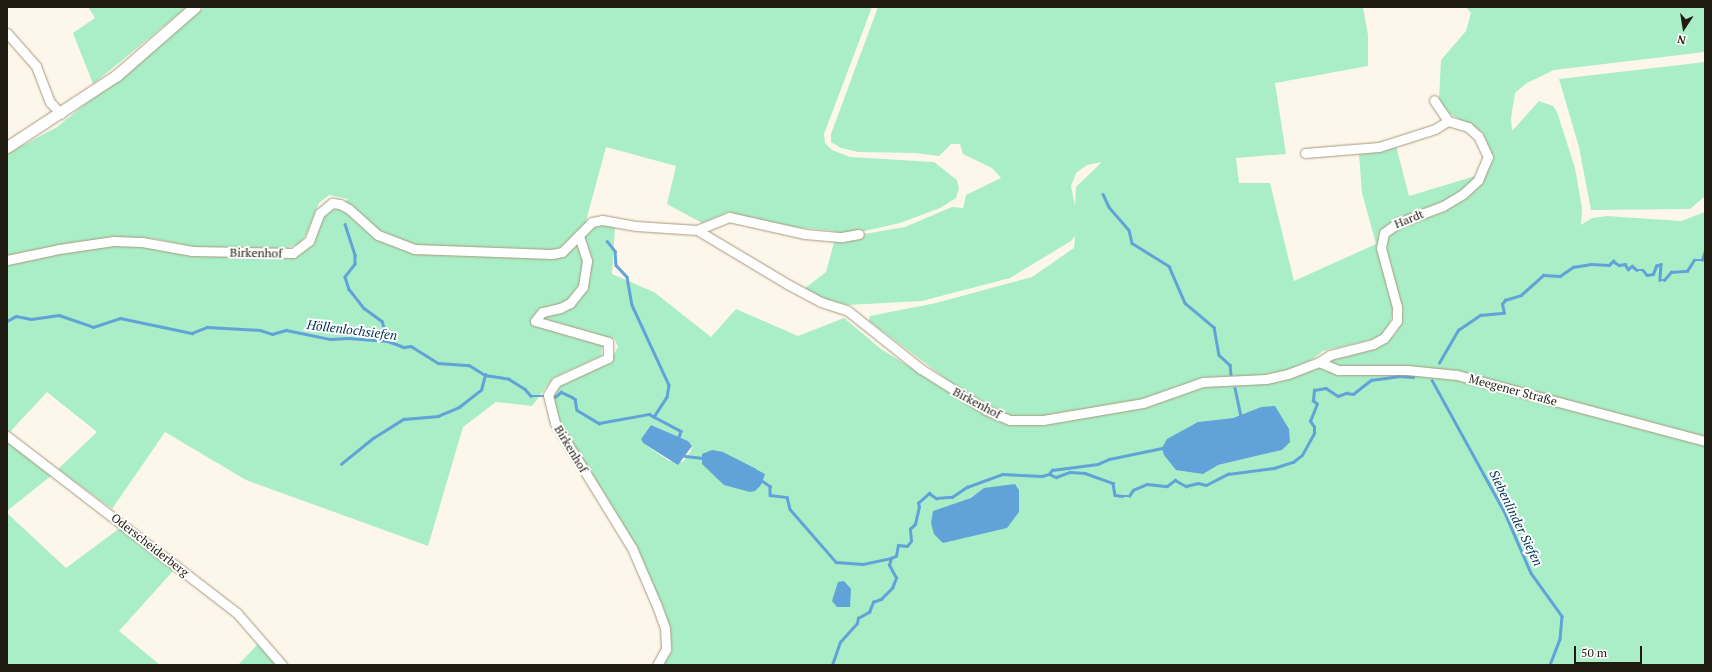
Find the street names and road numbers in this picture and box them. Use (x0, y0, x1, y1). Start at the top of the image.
street label: Hardt (1392, 207, 1426, 231)
street label: Birkenhof (230, 245, 282, 261)
street label: Meegener Straße (1467, 371, 1559, 409)
street label: Birkenhof (950, 384, 1004, 422)
street label: Birkenhof (551, 423, 591, 475)
street label: Oderscheiderberg (108, 510, 192, 580)

